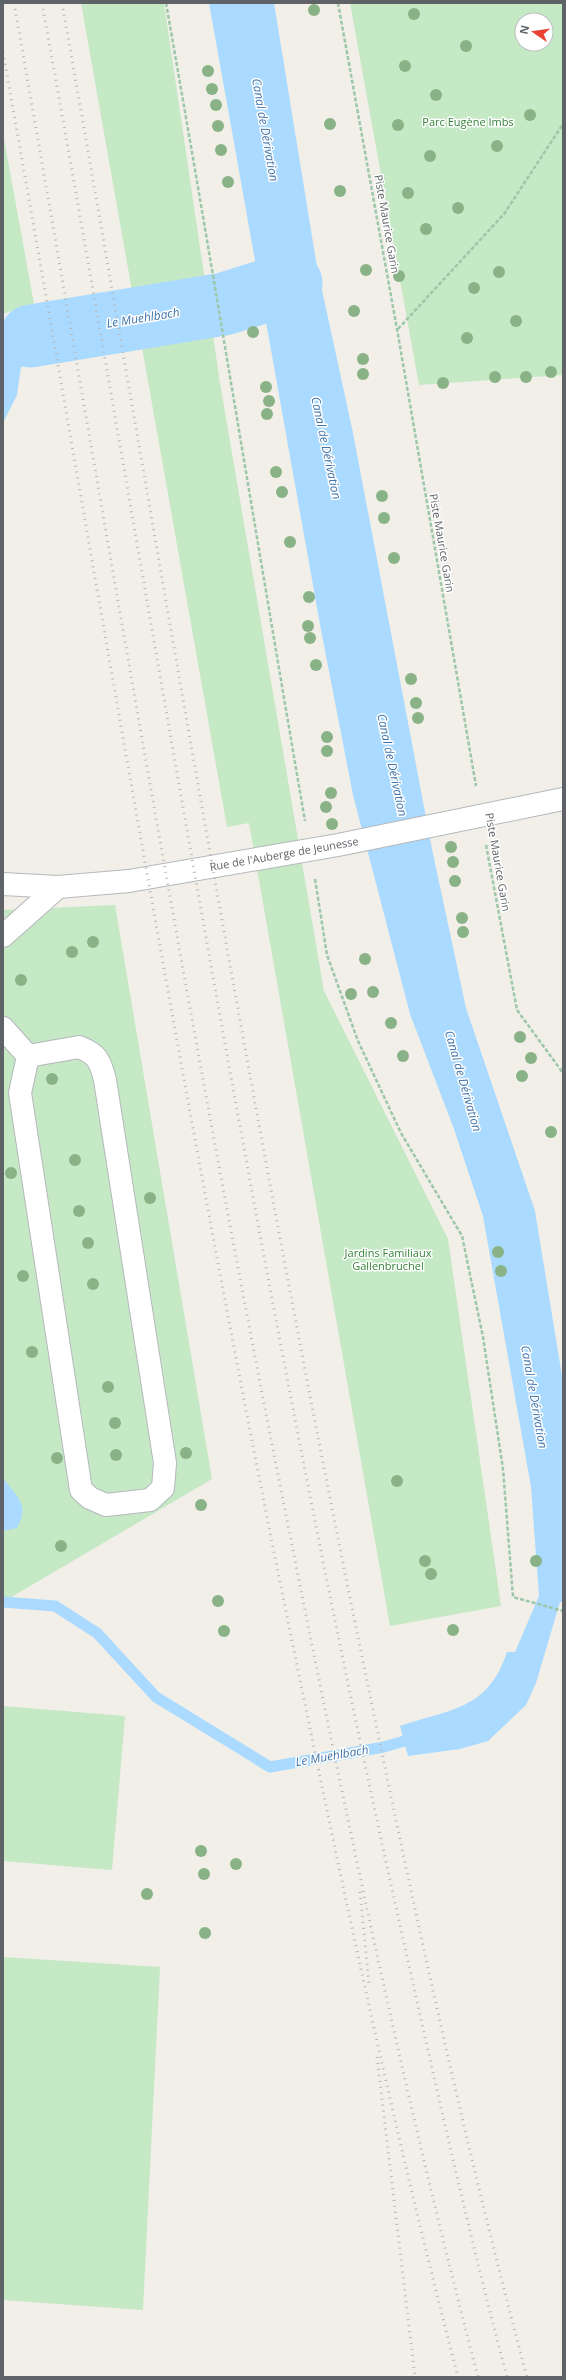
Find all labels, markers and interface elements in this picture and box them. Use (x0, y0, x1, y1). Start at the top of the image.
north arrow (514, 12, 554, 52)
text: N (515, 24, 532, 36)
water label: Canal de Dérivation (248, 77, 283, 183)
park label: Parc Eugène Imbs (422, 114, 514, 129)
street label: Piste Maurice Garin (371, 173, 404, 274)
water label: Le Muehlbach (105, 303, 181, 332)
water label: Canal de Dérivation (307, 395, 346, 501)
street label: Piste Maurice Garin (426, 492, 459, 593)
water label: Canal de Dérivation (373, 712, 412, 818)
street label: Piste Maurice Garin (482, 811, 515, 912)
street label: Rue de l'Auberge de Jeunesse (208, 833, 359, 874)
water label: Canal de Dérivation (441, 1028, 486, 1133)
park label: Jardins Familiaux Gallenbruchel (344, 1245, 432, 1273)
water label: Canal de Dérivation (517, 1344, 552, 1450)
water label: Le Muehlbach (294, 1741, 370, 1770)

